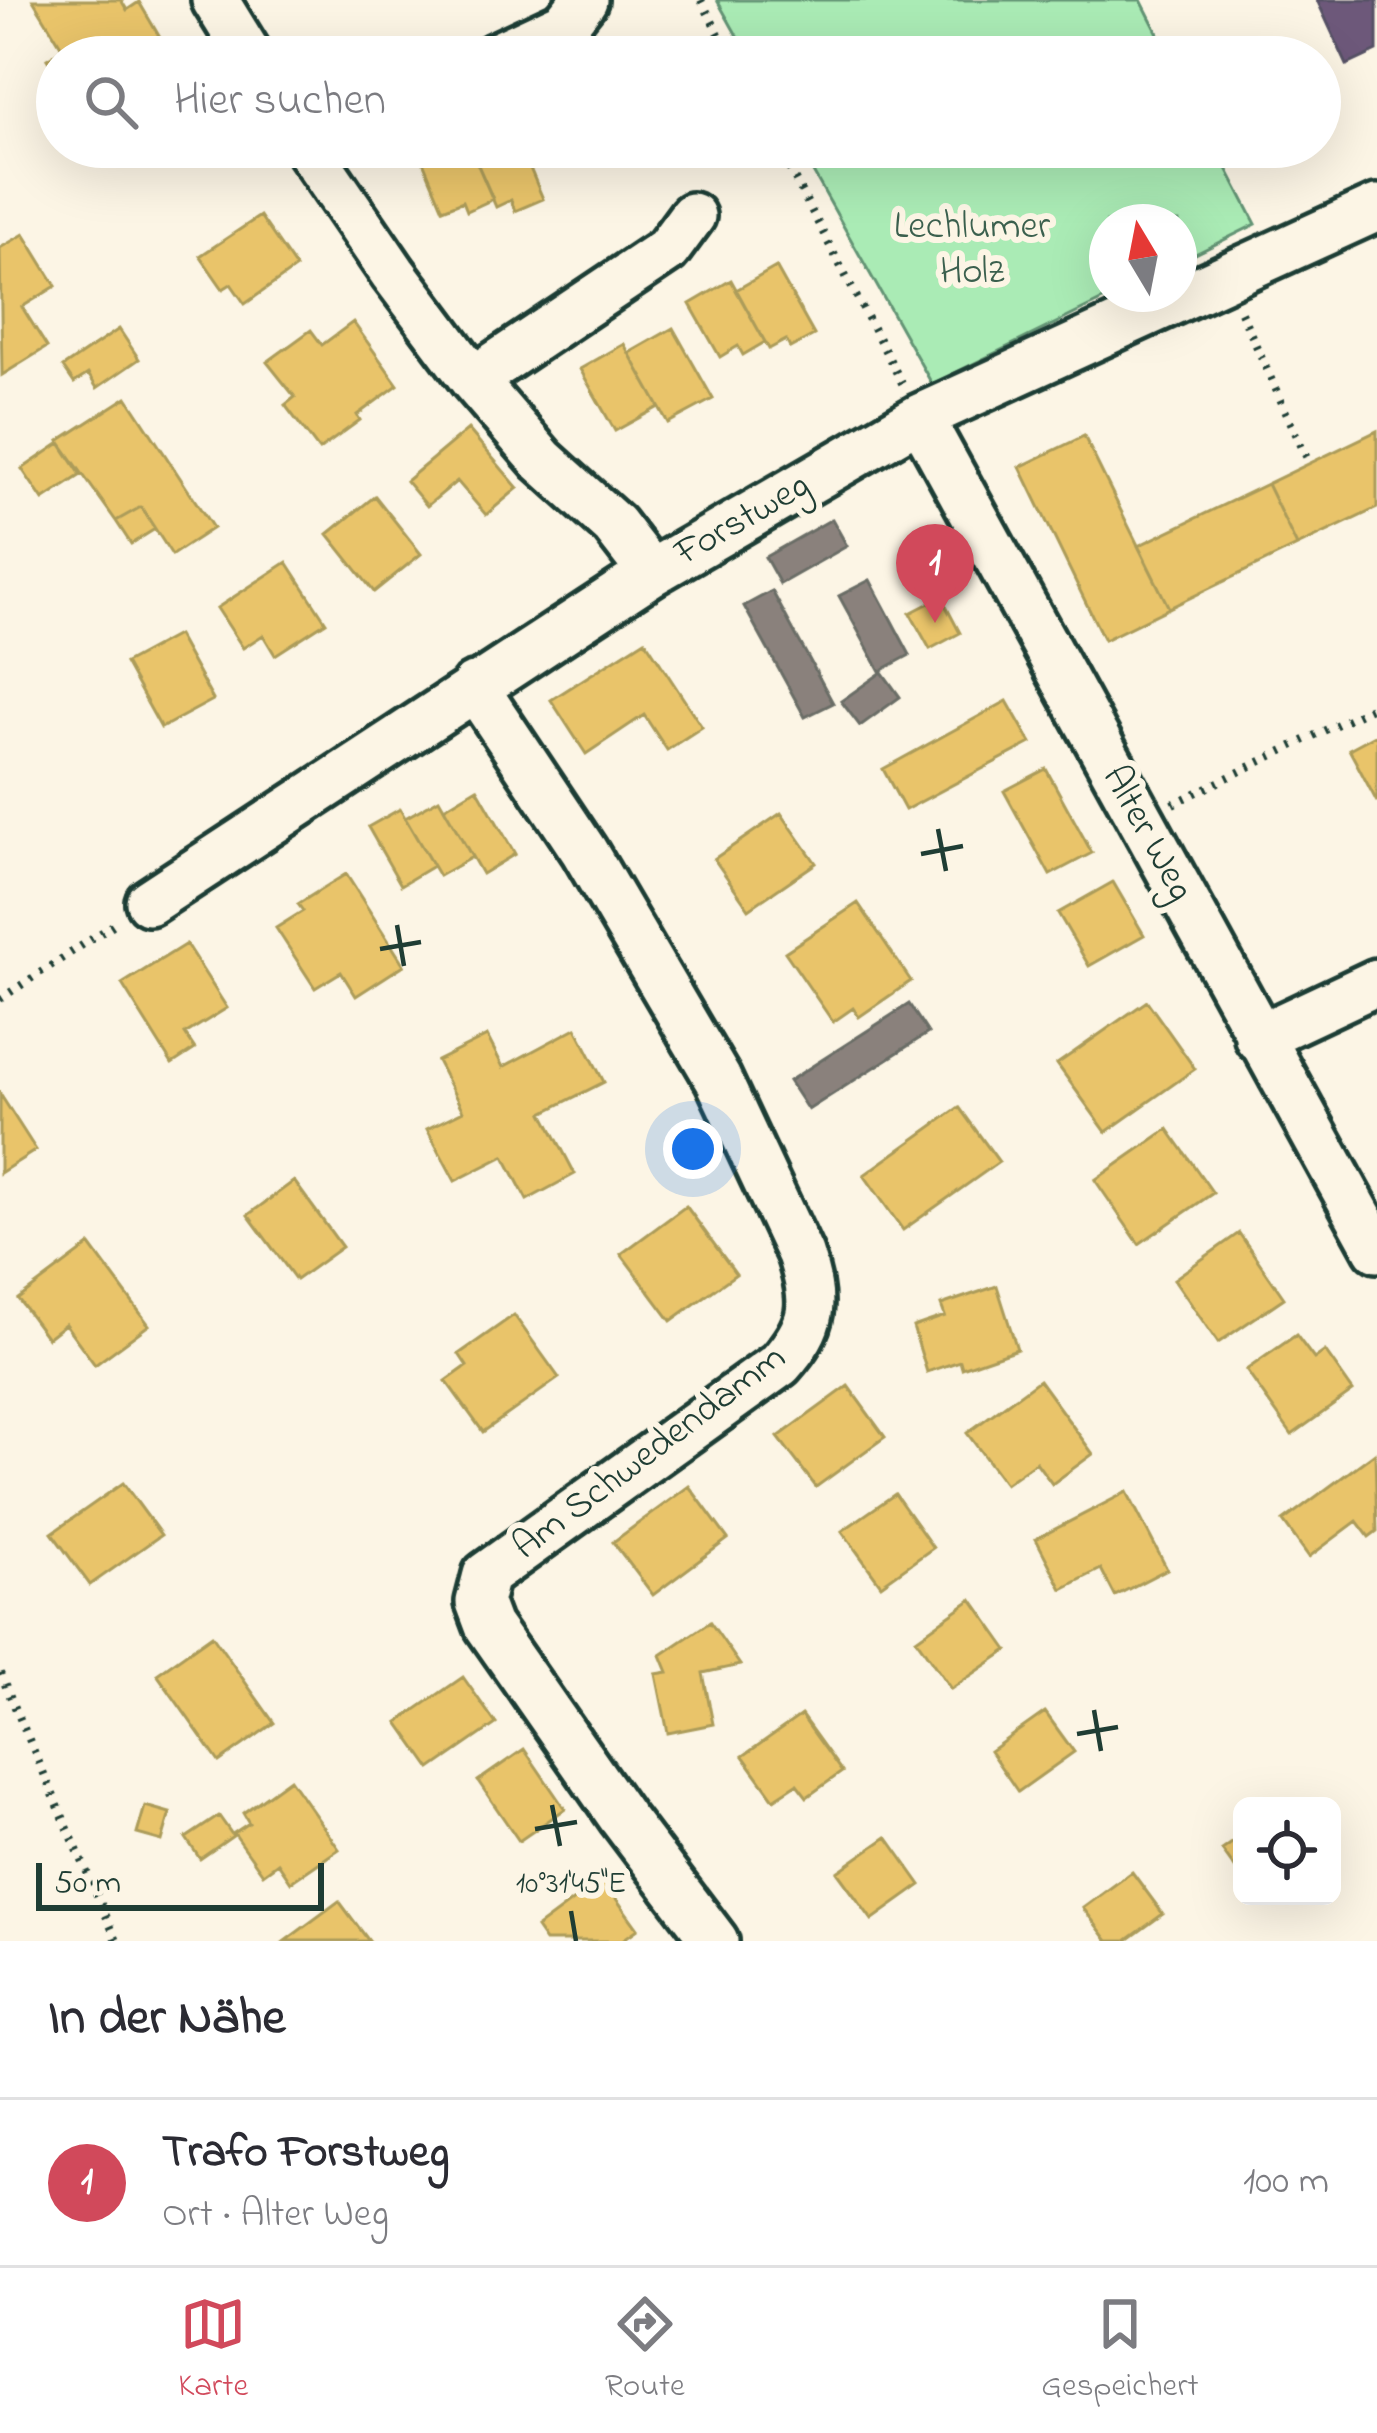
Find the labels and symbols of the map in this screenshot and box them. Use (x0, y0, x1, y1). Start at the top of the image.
park label: Lechlumer Holz (894, 199, 1051, 301)
north arrow (1089, 204, 1197, 312)
street label: Forstweg (664, 458, 821, 582)
pin: 1 (896, 524, 974, 623)
street label: Alter Weg (1086, 755, 1208, 913)
your location (663, 1119, 723, 1179)
street label: Am Schwedendamm (501, 1331, 799, 1575)
scale bar (36, 1857, 324, 1910)
text: 10°31'45"E (516, 1863, 626, 1907)

